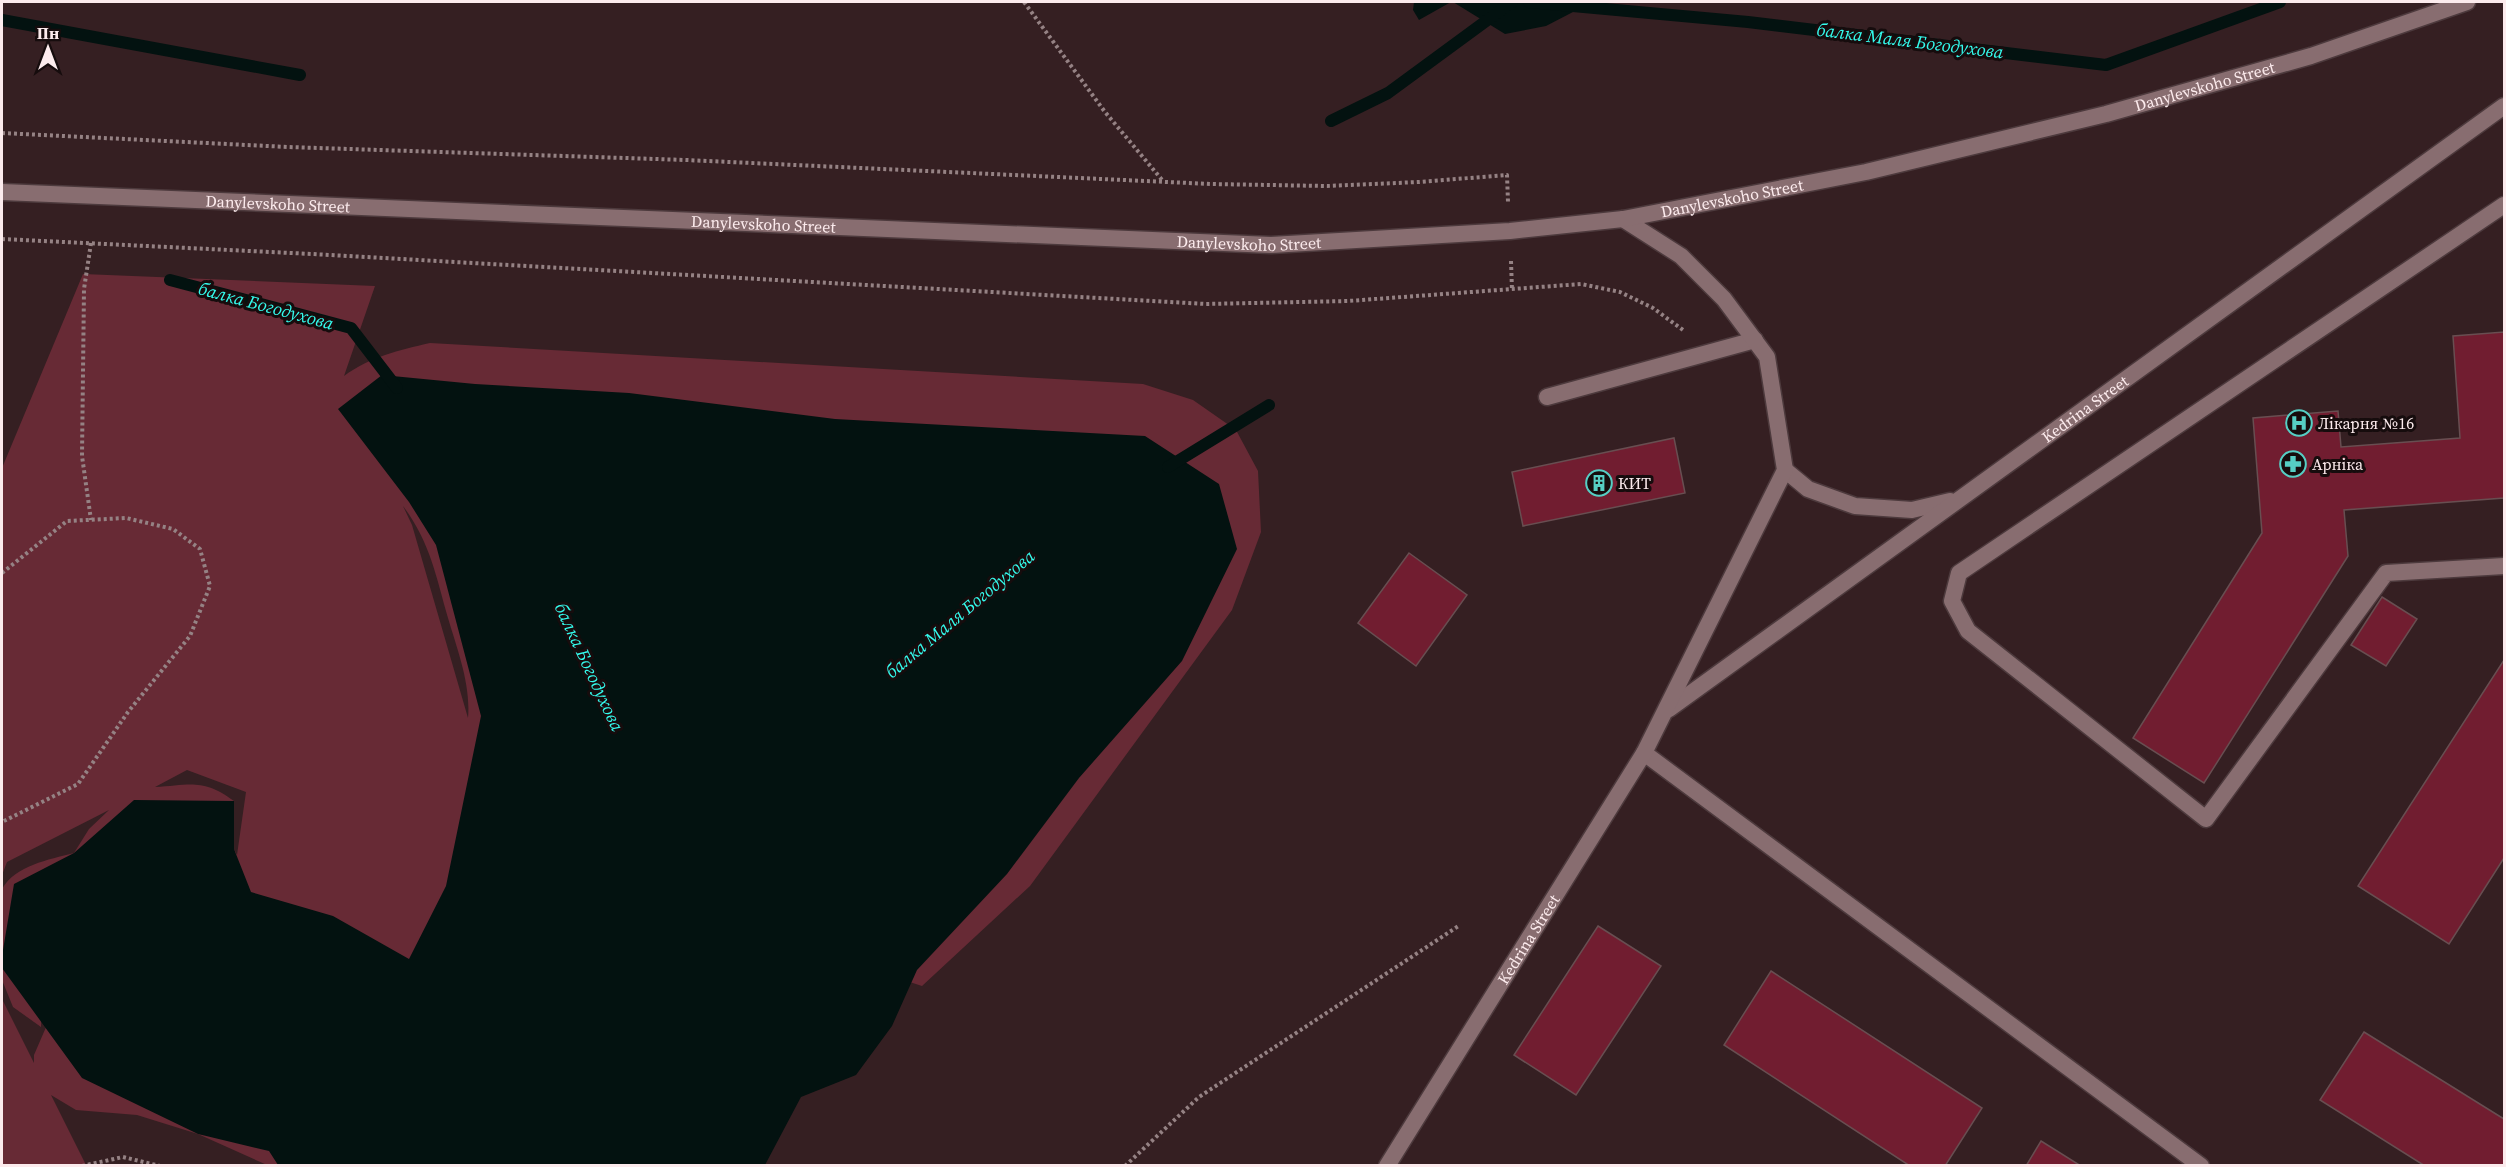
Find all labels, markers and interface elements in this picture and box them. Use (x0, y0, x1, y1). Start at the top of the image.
water label: балка Маля Богодухова (1815, 17, 2006, 64)
north arrow (18, 18, 78, 78)
text: Пн (37, 22, 59, 44)
street label: Danylevskoho Street (2132, 56, 2278, 116)
street label: Danylevskoho Street (1659, 173, 1806, 222)
street label: Danylevskoho Street (205, 190, 351, 218)
street label: Danylevskoho Street (691, 210, 837, 238)
street label: Danylevskoho Street (1176, 230, 1323, 256)
water label: балка Богодухова (196, 275, 337, 336)
street label: Kedrina Street (2037, 369, 2133, 447)
hospital icon: Лікарня №16 (2284, 408, 2314, 438)
place label: Лікарня №16 (2318, 412, 2414, 434)
pharmacy icon: Арніка (2278, 449, 2308, 479)
place label: Арніка (2312, 453, 2364, 475)
building icon: КИТ (1584, 468, 1614, 498)
place label: КИТ (1618, 472, 1651, 494)
water label: балка Маля Богодухова (880, 543, 1040, 684)
water label: балка Богодухова (549, 598, 630, 736)
street label: Kedrina Street (1492, 889, 1565, 988)

